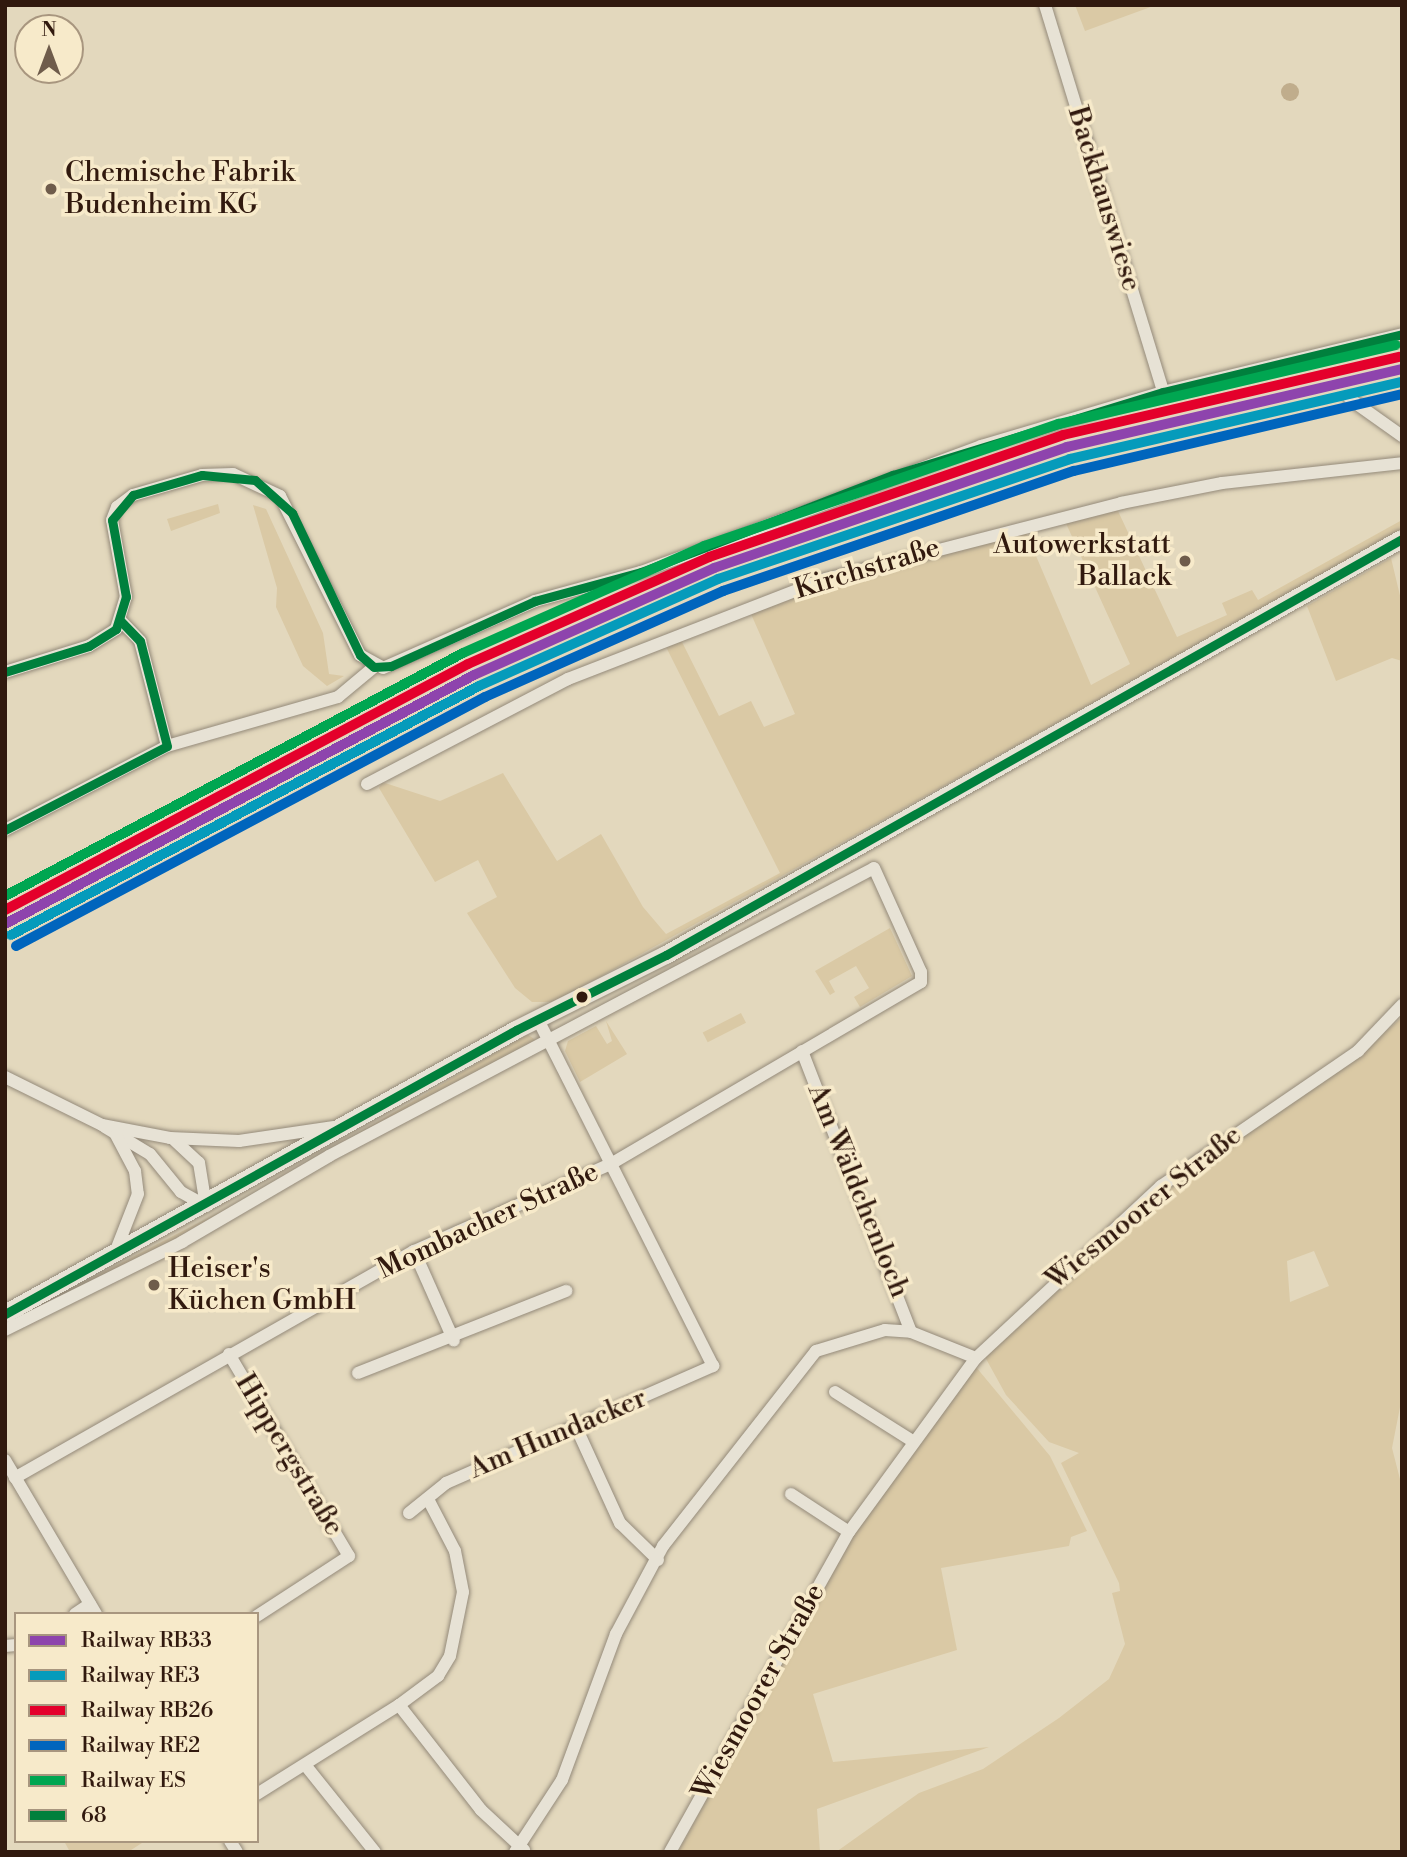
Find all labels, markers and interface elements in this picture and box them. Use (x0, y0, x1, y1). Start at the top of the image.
north arrow (14, 14, 84, 84)
text: N (41, 18, 57, 42)
street label: Backhauswiese (1060, 103, 1148, 295)
place label: Chemische Fabrik Budenheim KG (65, 156, 295, 222)
marker: Chemische Fabrik Budenheim KG (43, 181, 59, 197)
place label: Autowerkstatt Ballack (994, 528, 1171, 594)
street label: Kirchstraße (790, 531, 944, 607)
marker: Autowerkstatt Ballack (1177, 553, 1193, 569)
unlabelled marker (575, 990, 589, 1004)
street label: Am Wäldchenloch (800, 1079, 916, 1303)
street label: Wiesmoorer Straße (1039, 1119, 1249, 1297)
street label: Mombacher Straße (372, 1155, 604, 1287)
place label: Heiser's Küchen GmbH (168, 1252, 356, 1318)
marker: Heiser's Küchen GmbH (146, 1277, 162, 1293)
street label: Hippergstraße (227, 1368, 351, 1542)
street label: Am Hundacker (464, 1382, 652, 1486)
street label: Wiesmoorer Straße (686, 1578, 832, 1806)
legend (14, 1612, 259, 1843)
text: Railway RB33 (81, 1628, 212, 1654)
text: Railway RE3 (81, 1663, 200, 1689)
text: Railway RB26 (81, 1698, 213, 1724)
text: Railway RE2 (81, 1733, 200, 1759)
text: Railway ES (81, 1768, 186, 1794)
text: 68 (81, 1803, 107, 1829)

